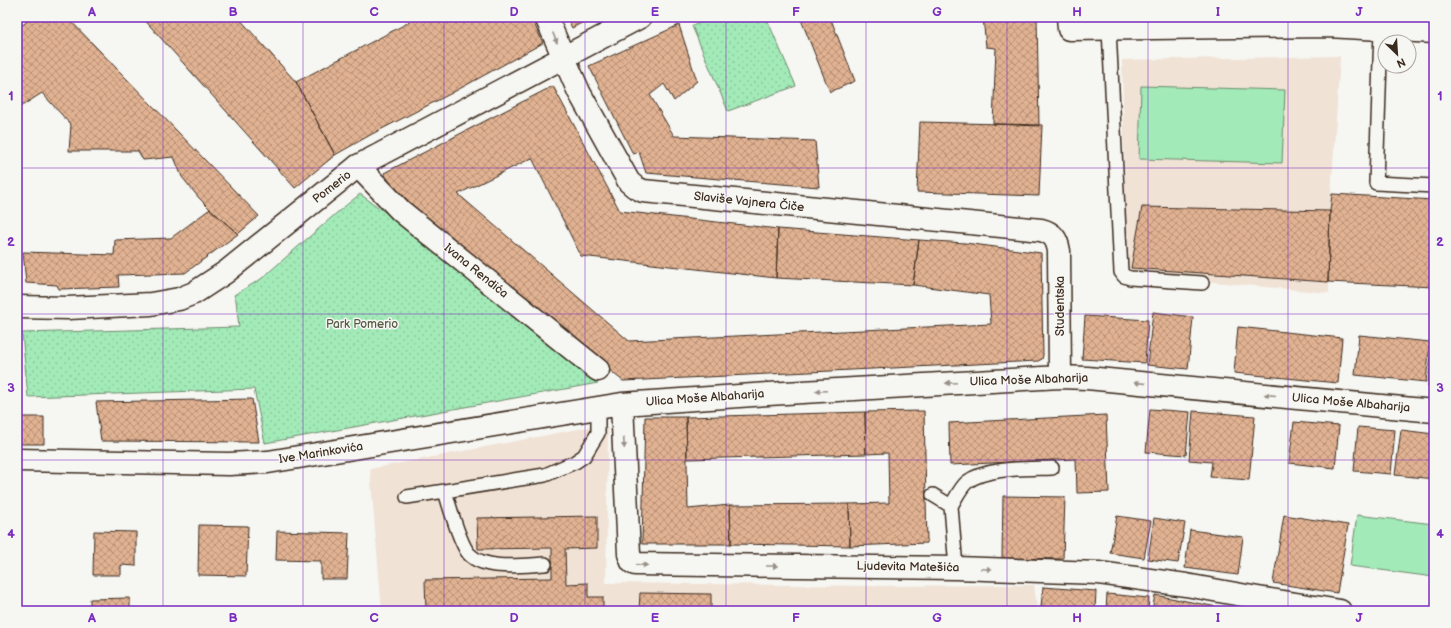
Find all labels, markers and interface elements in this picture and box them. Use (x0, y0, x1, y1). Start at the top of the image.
text: A (87, 4, 96, 20)
text: B (228, 4, 238, 20)
text: C (369, 4, 379, 20)
text: D (509, 4, 519, 20)
text: E (651, 4, 660, 20)
text: F (792, 4, 800, 20)
text: G (932, 4, 942, 20)
text: H (1072, 4, 1082, 20)
text: I (1216, 4, 1220, 20)
text: J (1355, 4, 1363, 20)
one-way arrow (552, 32, 558, 43)
north arrow (1377, 34, 1417, 74)
text: N (1395, 55, 1408, 70)
text: 1 (8, 88, 14, 104)
text: 1 (1437, 88, 1443, 104)
street label: Pomerio (310, 167, 354, 207)
street label: Slaviše Vajnera Čiče (693, 187, 805, 215)
text: 2 (7, 234, 15, 250)
text: 2 (1436, 234, 1444, 250)
street label: Ivana Rendića (441, 241, 511, 302)
street label: Studentska (1053, 276, 1068, 336)
park label: Park Pomerio (326, 317, 398, 332)
street label: Ulica Moše Albaharija (969, 370, 1089, 390)
one-way arrow (1134, 379, 1146, 386)
text: 3 (7, 380, 15, 396)
one-way arrow (945, 380, 957, 387)
text: 3 (1436, 380, 1444, 396)
street label: Ulica Moše Albaharija (645, 386, 765, 410)
one-way arrow (815, 387, 827, 394)
street label: Ulica Moše Albaharija (1291, 390, 1411, 416)
one-way arrow (1264, 392, 1276, 398)
one-way arrow (621, 437, 628, 449)
street label: Ive Marinkovića (278, 439, 364, 467)
text: 4 (7, 526, 15, 542)
text: 4 (1436, 526, 1444, 542)
street label: Ljudevita Matešića (856, 559, 960, 575)
one-way arrow (636, 561, 648, 568)
one-way arrow (766, 563, 779, 569)
one-way arrow (980, 565, 992, 572)
text: A (87, 610, 96, 626)
text: B (228, 610, 238, 626)
text: C (369, 610, 379, 626)
text: D (509, 610, 519, 626)
text: E (651, 610, 660, 626)
text: F (792, 610, 800, 626)
text: G (932, 610, 942, 626)
text: H (1072, 610, 1082, 626)
text: I (1216, 610, 1220, 626)
text: J (1355, 610, 1363, 626)

